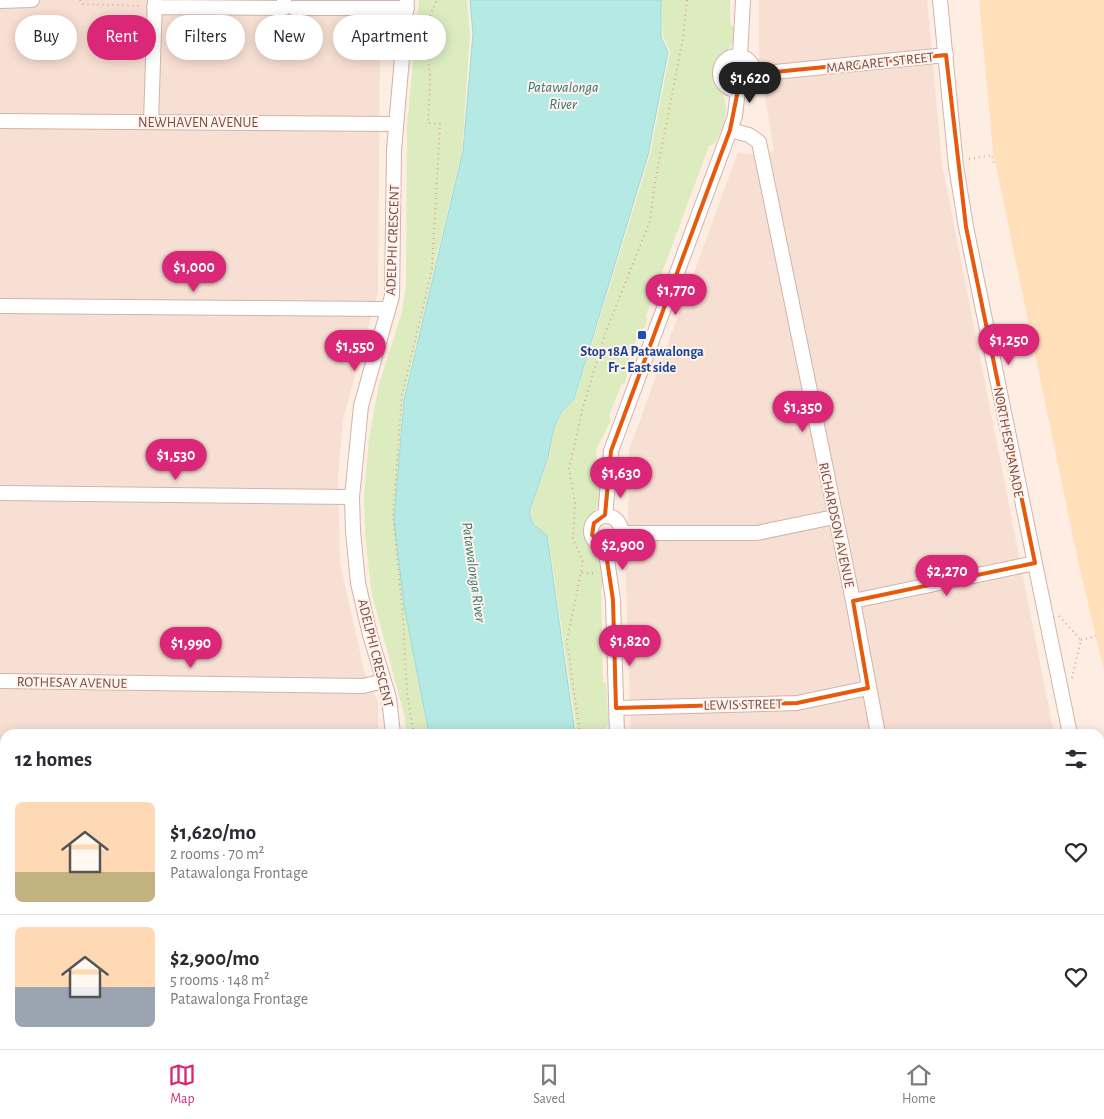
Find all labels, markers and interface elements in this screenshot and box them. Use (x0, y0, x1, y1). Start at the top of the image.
chip: Buy (15, 15, 77, 60)
chip: Rent (87, 15, 156, 60)
chip: Filters (166, 15, 245, 60)
chip: New (255, 15, 323, 60)
chip: Apartment (333, 15, 446, 60)
street label: MARGARET STREET (825, 50, 935, 76)
pin: $1,620 (709, 62, 791, 104)
text: $1,620 (730, 70, 770, 86)
water label: Patawalonga River (527, 80, 599, 112)
street label: NEWHAVEN AVENUE (138, 116, 258, 130)
street label: ADELPHI CRESCENT (384, 184, 402, 296)
pin: $1,000 (153, 250, 235, 293)
text: $1,000 (173, 259, 215, 275)
pin: $1,770 (635, 274, 717, 316)
text: $1,770 (657, 282, 695, 298)
pin: $1,250 (968, 324, 1050, 366)
marker: Stop 18A Patawalonga Fr - East side (636, 329, 648, 341)
pin: $1,550 (314, 330, 396, 372)
text: $1,250 (989, 332, 1029, 348)
text: $1,550 (336, 338, 374, 354)
place label: Stop 18A Patawalonga Fr - East side (580, 345, 704, 375)
street label: NORTH ESPLANADE (990, 386, 1026, 499)
pin: $1,350 (762, 390, 844, 433)
text: $1,350 (784, 399, 822, 415)
pin: $1,530 (135, 438, 217, 481)
text: $1,530 (157, 447, 195, 463)
pin: $1,630 (580, 456, 662, 499)
street label: RICHARDSON AVENUE (816, 461, 856, 589)
text: $1,630 (601, 465, 641, 481)
water label: Patawalonga River (459, 521, 488, 624)
pin: $2,900 (582, 528, 664, 571)
text: $2,900 (602, 537, 644, 553)
pin: $2,270 (906, 554, 988, 597)
text: $2,270 (926, 563, 968, 579)
street label: ADELPHI CRESCENT (355, 598, 395, 709)
pin: $1,820 (589, 624, 671, 667)
pin: $1,990 (150, 626, 232, 669)
text: $1,820 (610, 633, 650, 649)
text: $1,990 (171, 635, 211, 651)
street label: ROTHESAY AVENUE (17, 675, 128, 691)
street label: LEWIS STREET (703, 697, 783, 713)
icon: filters (1062, 745, 1090, 773)
text: 12 homes (15, 749, 92, 770)
icon: home (55, 822, 115, 882)
text: $1,620/mo (170, 822, 256, 843)
icon: heart (1062, 838, 1090, 866)
text: 2 rooms · 70 m² (170, 846, 264, 862)
text: Patawalonga Frontage (170, 865, 308, 881)
icon: home (55, 947, 115, 1007)
text: $2,900/mo (170, 948, 259, 969)
icon: heart (1062, 963, 1090, 991)
text: 5 rooms · 148 m² (170, 972, 270, 988)
text: Patawalonga Frontage (170, 991, 308, 1007)
tab: Map (168, 1061, 196, 1108)
tab: Saved (533, 1061, 565, 1108)
tab: Home (902, 1061, 936, 1108)

